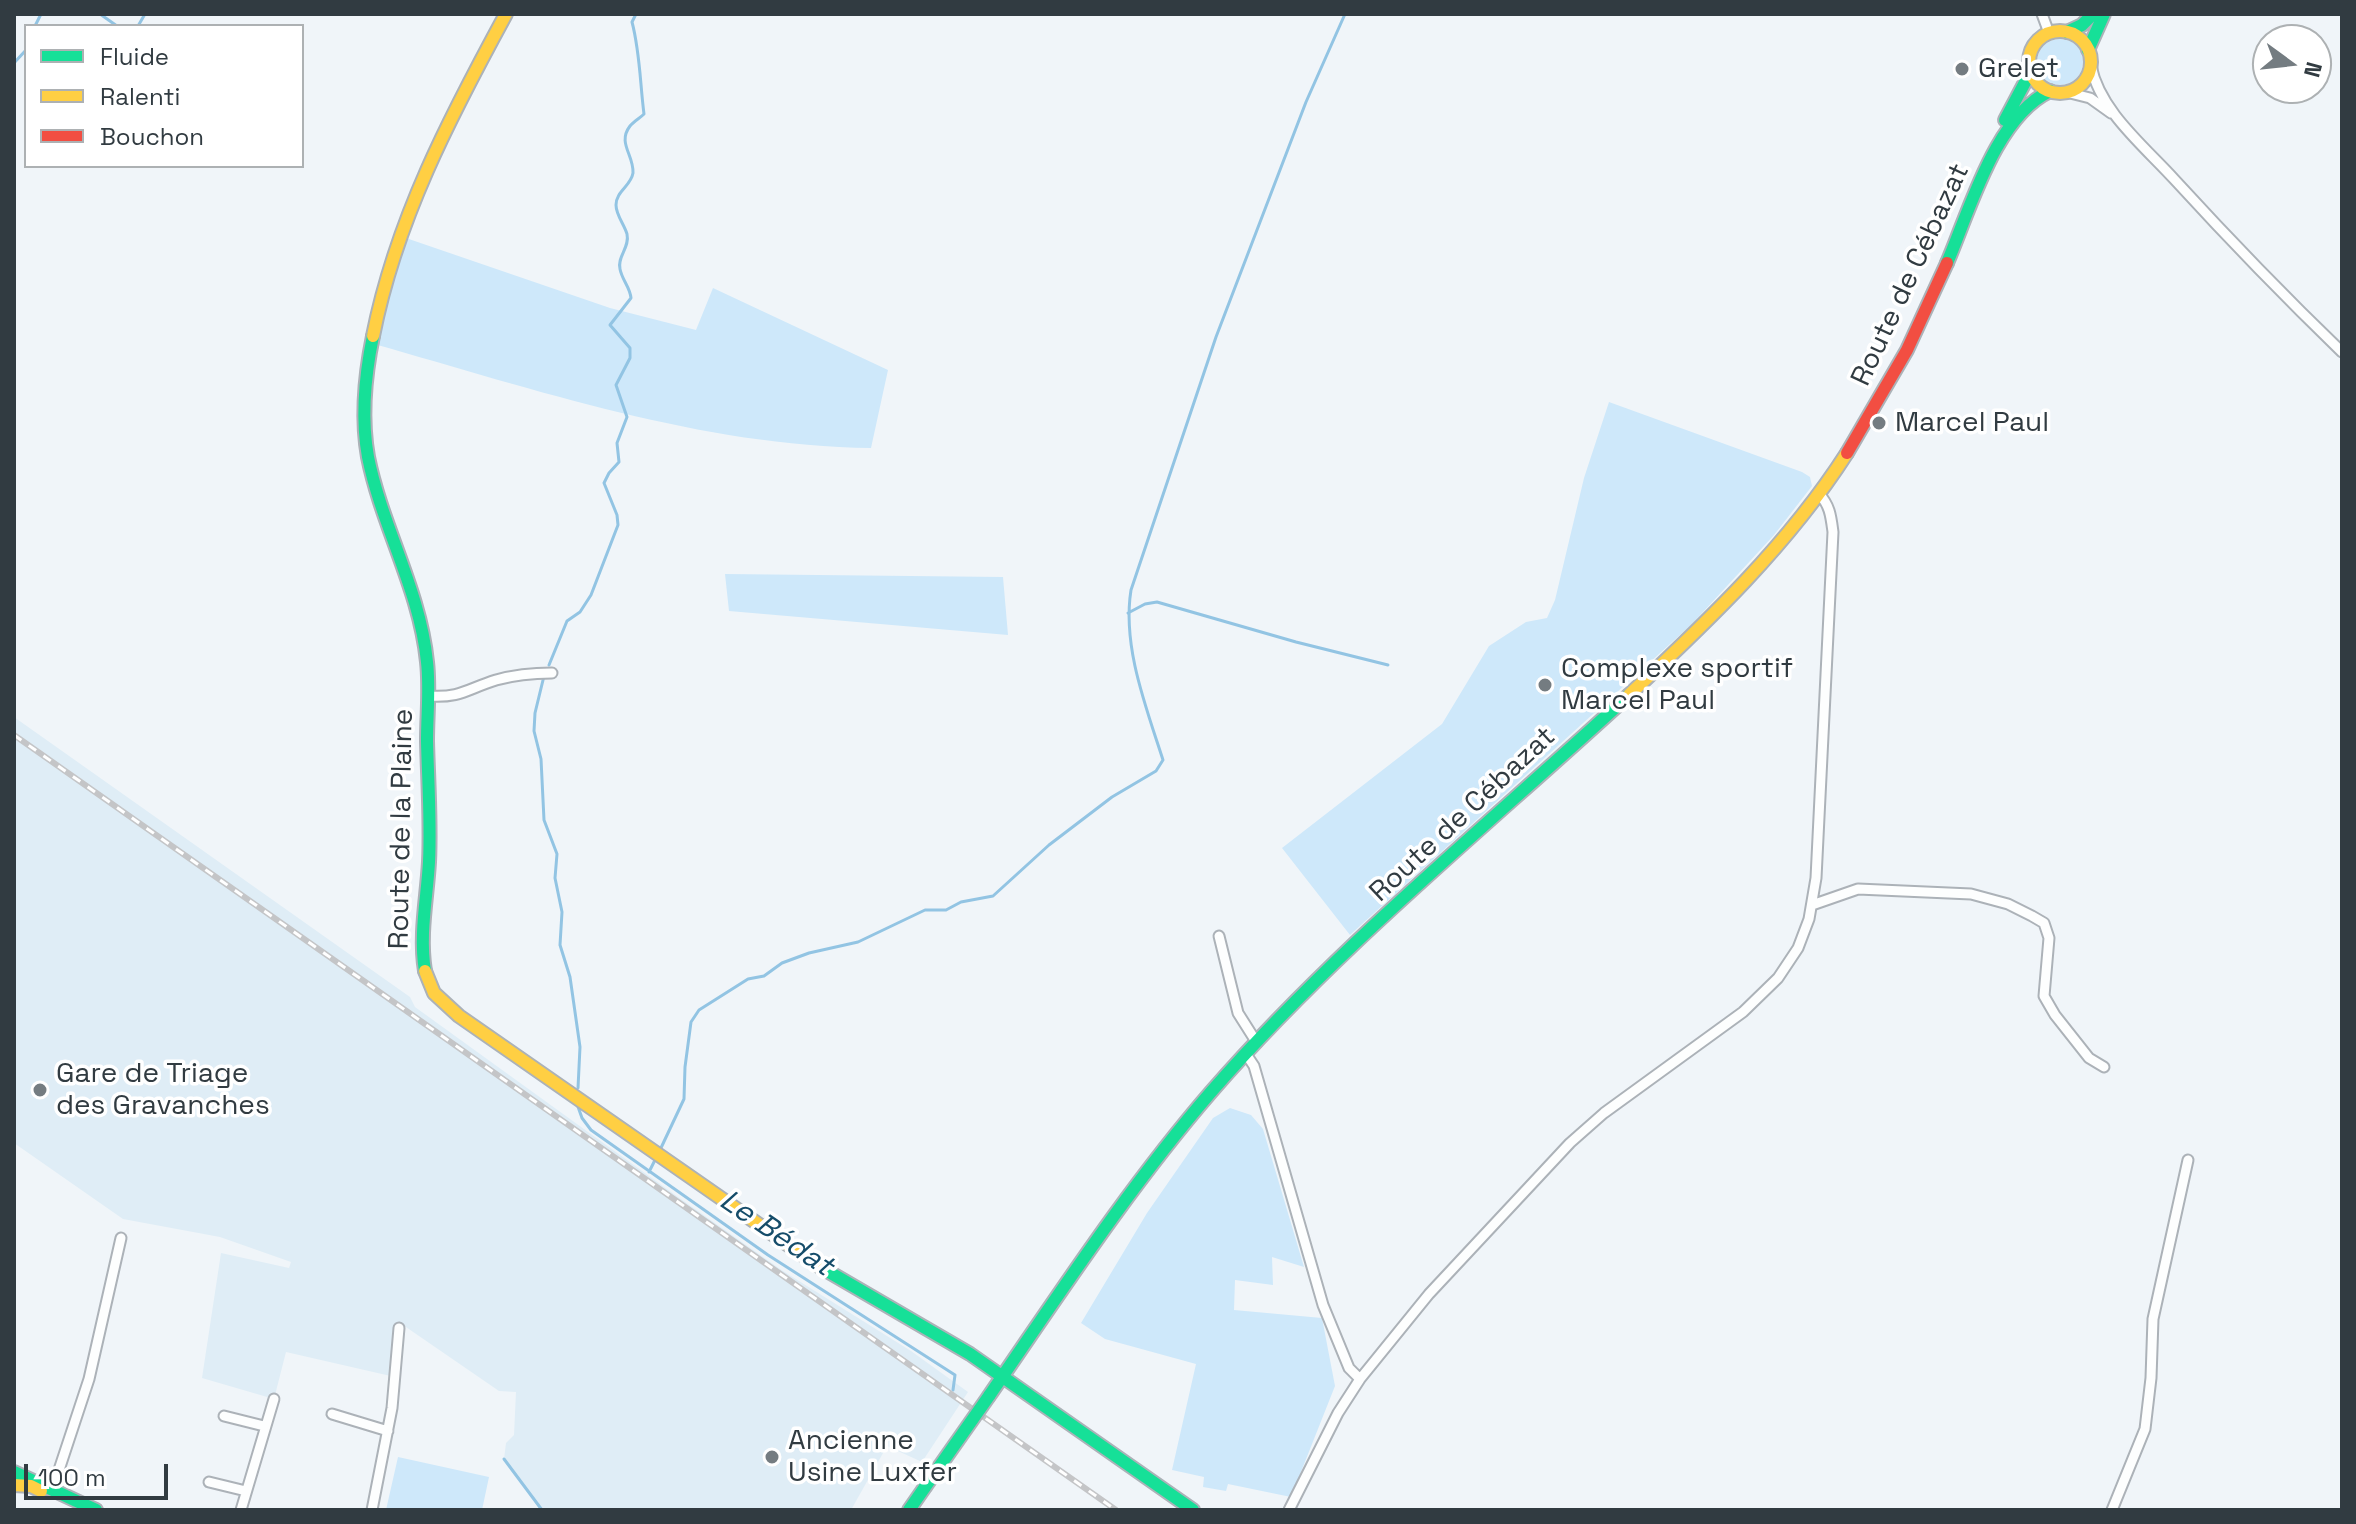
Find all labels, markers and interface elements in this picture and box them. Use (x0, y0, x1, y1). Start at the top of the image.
legend (24, 24, 304, 168)
north arrow (2252, 24, 2332, 104)
text: Fluide (100, 41, 169, 72)
place label: Grelet (1978, 52, 2059, 86)
text: N (2298, 59, 2329, 80)
marker: Grelet (1953, 60, 1971, 78)
text: Ralenti (100, 81, 180, 112)
text: Bouchon (100, 121, 204, 152)
street label: Route de Cébazat (1845, 159, 1977, 391)
place label: Marcel Paul (1895, 406, 2049, 440)
marker: Marcel Paul (1870, 414, 1888, 432)
place label: Complexe sportif Marcel Paul (1561, 652, 1793, 718)
marker: Complexe sportif Marcel Paul (1536, 676, 1554, 694)
street label: Route de la Plaine (383, 708, 421, 950)
street label: Route de Cébazat (1363, 720, 1563, 910)
place label: Gare de Triage des Gravanches (56, 1057, 270, 1123)
marker: Gare de Triage des Gravanches (31, 1081, 49, 1099)
water label: Le Bédat (713, 1183, 839, 1285)
place label: Ancienne Usine Luxfer (788, 1424, 957, 1490)
scale bar (28, 1448, 172, 1498)
marker: Ancienne Usine Luxfer (763, 1448, 781, 1466)
text: 100 m (38, 1462, 106, 1493)

